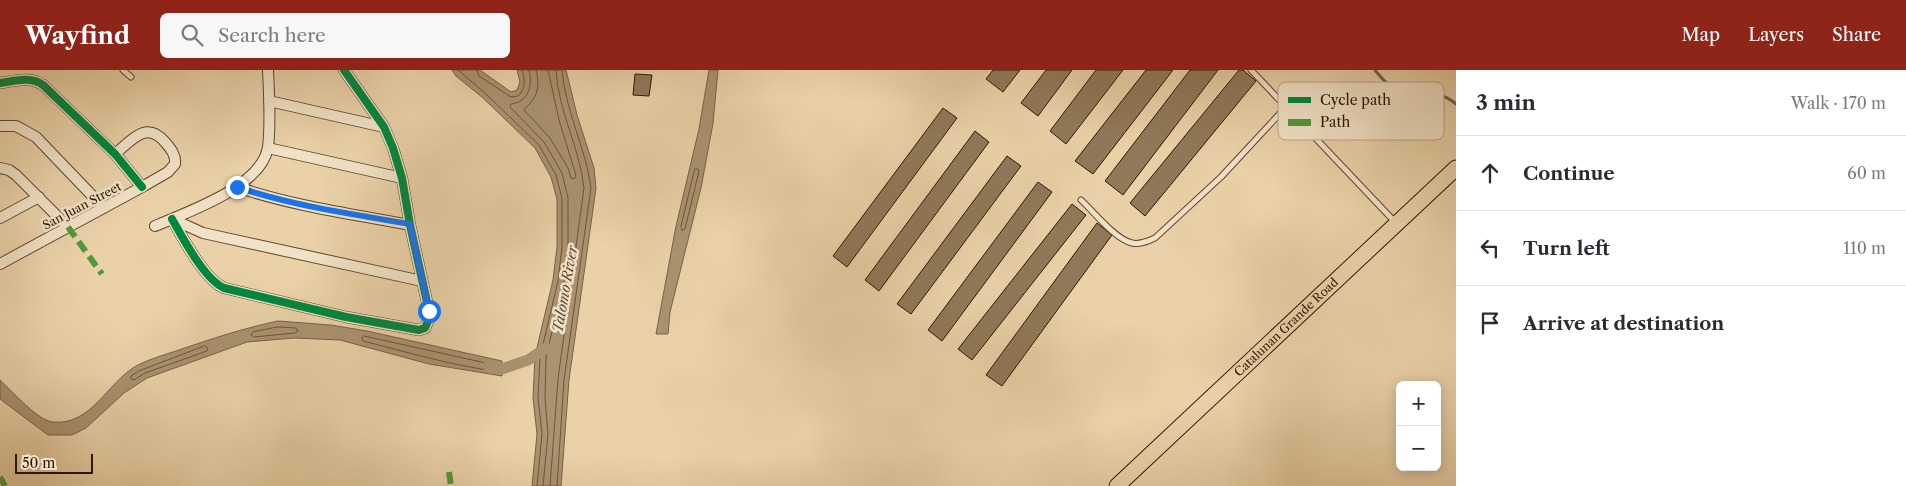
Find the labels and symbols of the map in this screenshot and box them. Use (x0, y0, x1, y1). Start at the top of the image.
legend (1278, 82, 1444, 140)
text: Cycle path (1320, 91, 1391, 109)
text: Path (1320, 113, 1350, 131)
route end (226, 176, 249, 199)
street label: San Juan Street (40, 178, 124, 233)
water label: Talomo River (548, 243, 582, 334)
street label: Catalunan Grande Road (1231, 274, 1342, 379)
route start (418, 300, 441, 323)
scale bar (15, 451, 92, 474)

